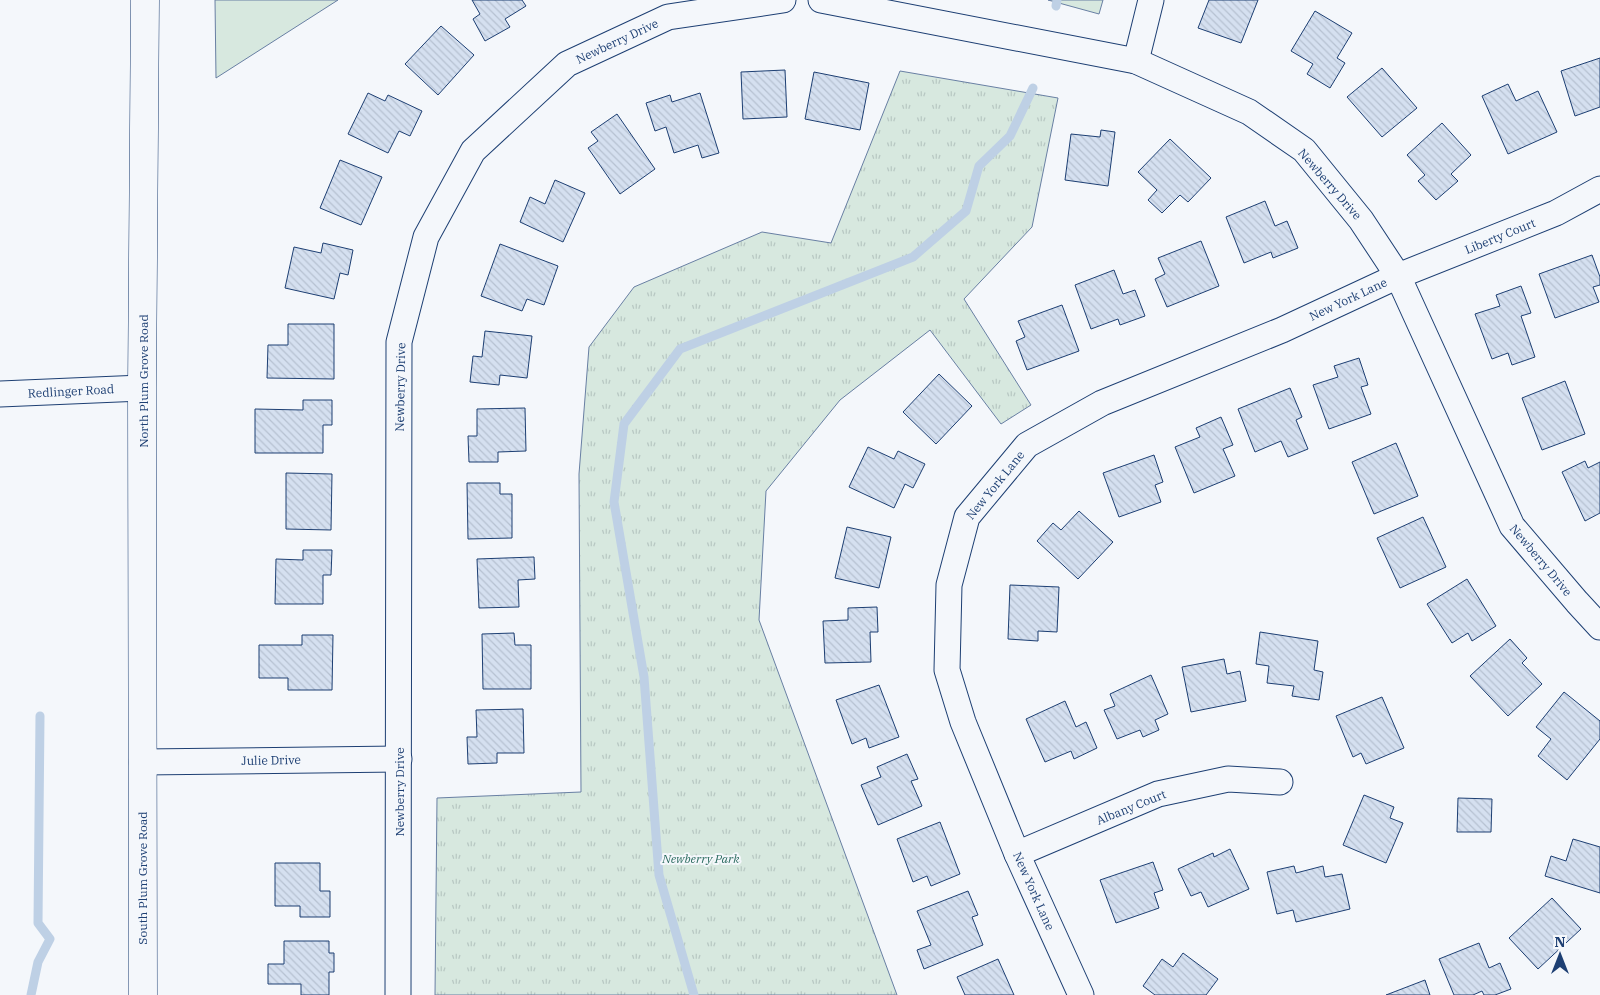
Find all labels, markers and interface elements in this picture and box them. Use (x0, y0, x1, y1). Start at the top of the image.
street label: Newberry Drive (573, 15, 661, 67)
street label: Newberry Drive (1295, 145, 1365, 223)
street label: Liberty Court (1462, 215, 1538, 257)
street label: New York Lane (1307, 274, 1389, 324)
street label: North Plum Grove Road (136, 314, 151, 448)
street label: Newberry Drive (392, 342, 408, 432)
street label: Redlinger Road (27, 381, 115, 401)
street label: New York Lane (963, 448, 1027, 522)
street label: Newberry Drive (1507, 521, 1575, 599)
street label: Newberry Drive (392, 747, 407, 837)
street label: Julie Drive (241, 752, 301, 768)
street label: Albany Court (1094, 786, 1168, 828)
street label: South Plum Grove Road (135, 811, 150, 945)
street label: New York Lane (1010, 849, 1058, 933)
park label: Newberry Park (661, 851, 740, 866)
north arrow (1535, 930, 1585, 980)
text: N (1554, 933, 1566, 951)

